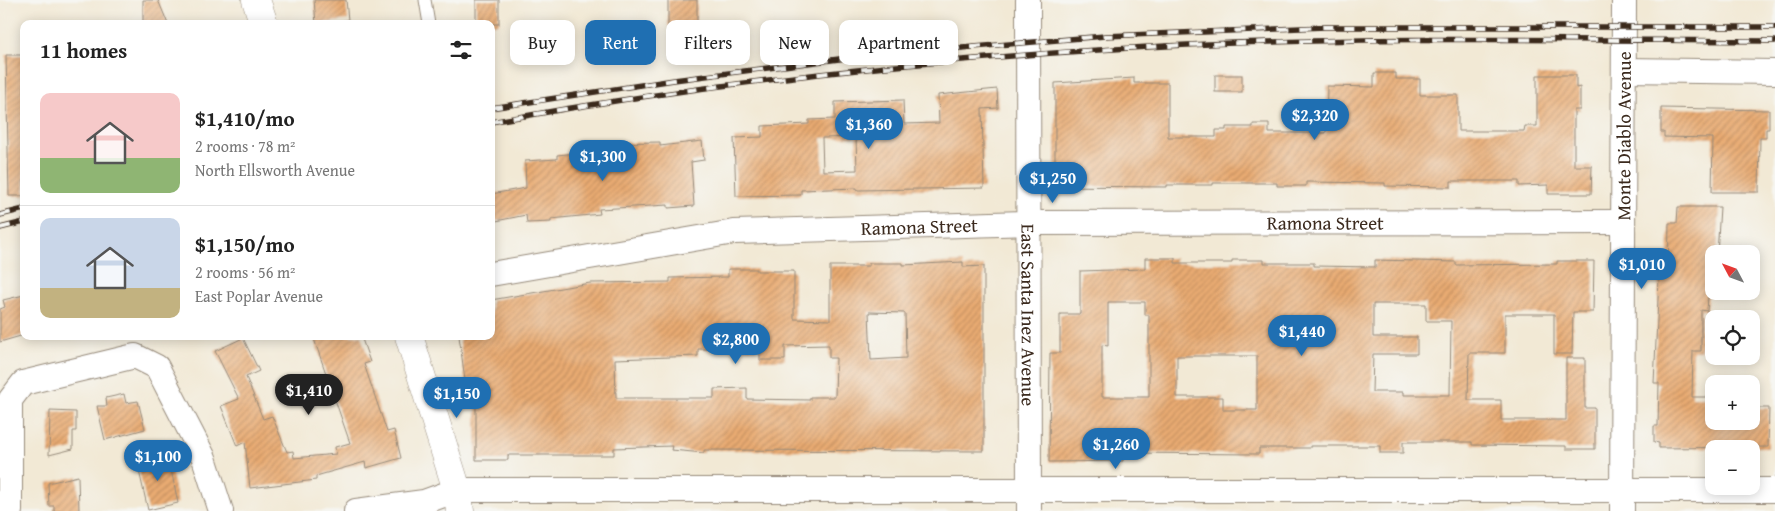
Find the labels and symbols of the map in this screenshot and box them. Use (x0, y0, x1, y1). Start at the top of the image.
street label: Monte Diablo Avenue (1609, 51, 1638, 221)
pin: $2,320 (1274, 98, 1356, 141)
pin: $1,360 (828, 108, 910, 150)
pin: $1,300 (562, 140, 644, 182)
pin: $1,250 (1012, 162, 1094, 204)
street label: Ramona Street (1267, 208, 1384, 237)
street label: Ramona Street (860, 211, 979, 242)
street label: East Santa Inez Avenue (1014, 224, 1043, 406)
north arrow (1705, 245, 1760, 300)
pin: $1,010 (1601, 248, 1683, 290)
pin: $1,440 (1261, 314, 1343, 357)
pin: $2,800 (695, 322, 777, 365)
pin: $1,410 (268, 374, 350, 416)
pin: $1,150 (416, 376, 498, 419)
pin: $1,260 (1075, 428, 1157, 470)
pin: $1,100 (117, 440, 199, 482)

